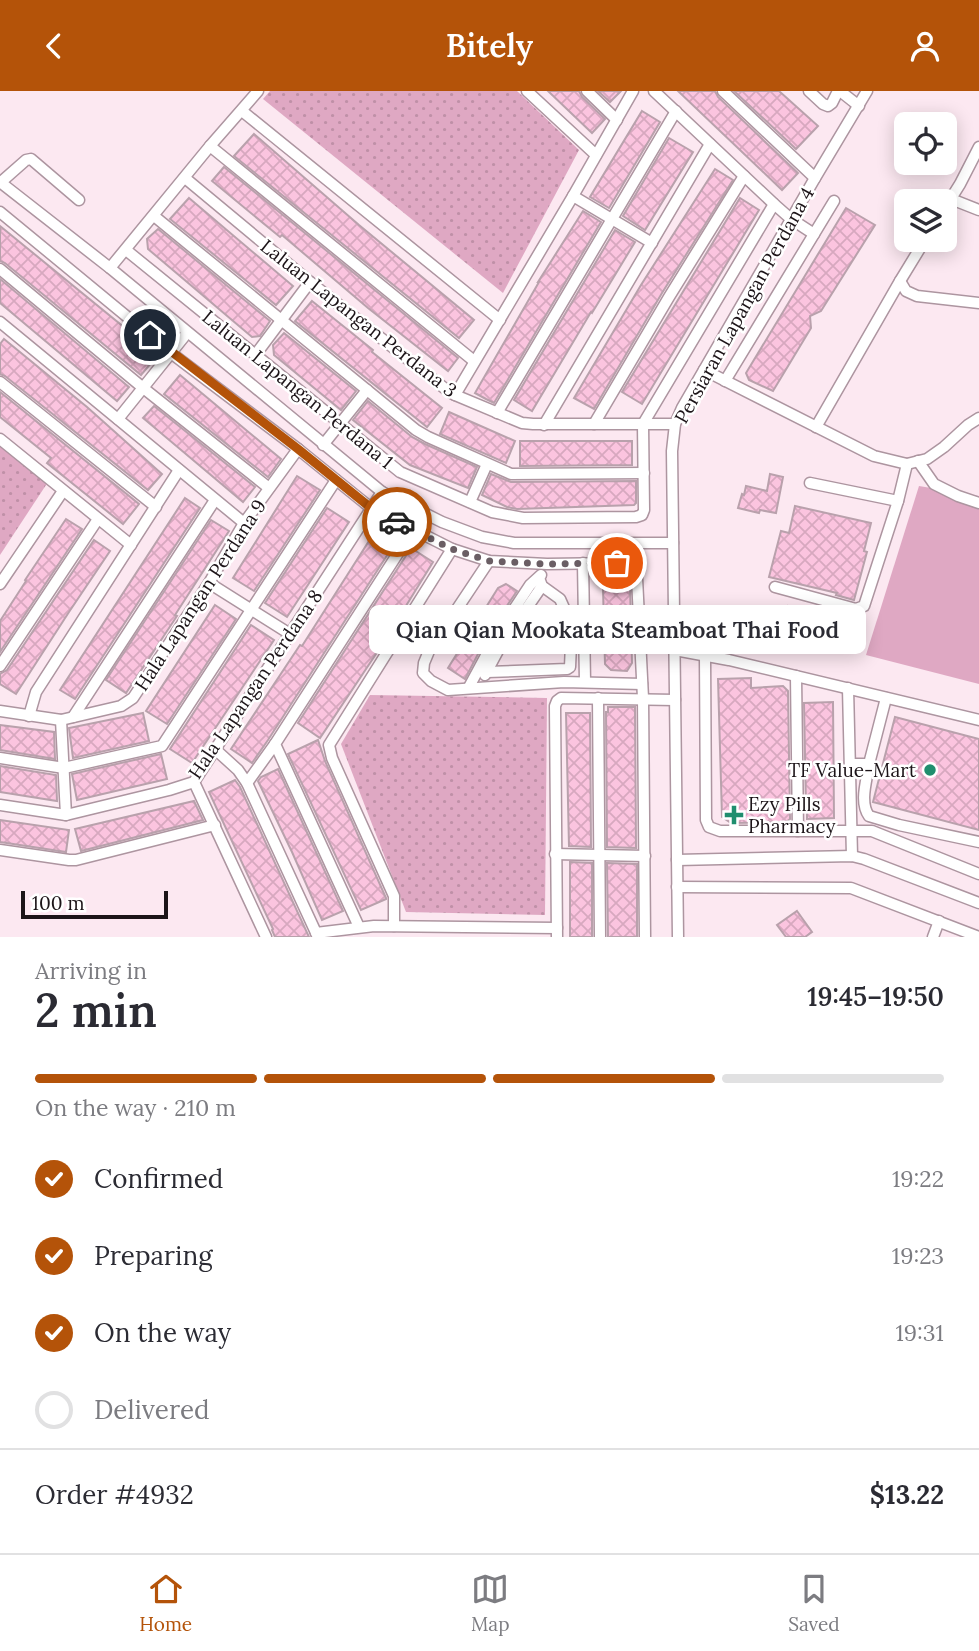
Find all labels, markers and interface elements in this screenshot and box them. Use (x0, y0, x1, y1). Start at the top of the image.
text: Bitely (446, 25, 533, 66)
icon: back (35, 27, 73, 65)
icon: person (906, 27, 944, 65)
map controls (894, 112, 957, 252)
button: locate (894, 112, 957, 175)
street label: Persiaran Lapangan Perdana 4 (669, 183, 819, 427)
button: layers (894, 189, 957, 252)
street label: Laluan Lapangan Perdana 3 (256, 234, 462, 402)
street label: Laluan Lapangan Perdana 1 (198, 304, 398, 474)
pin (120, 305, 180, 365)
icon: home (131, 316, 169, 354)
courier (362, 487, 432, 557)
street label: Hala Lapangan Perdana 9 (129, 495, 271, 695)
icon: car (378, 503, 416, 541)
pin (587, 533, 647, 593)
icon: bag (598, 544, 636, 582)
street label: Hala Lapangan Perdana 8 (183, 585, 327, 783)
callout: Qian Qian Mookata Steamboat Thai Food (368, 605, 866, 654)
text: Qian Qian Mookata Steamboat Thai Food (396, 615, 839, 644)
place label: TF Value-Mart (788, 758, 917, 782)
marker: TF Value-Mart (922, 762, 938, 778)
place label: Ezy Pills Pharmacy (748, 792, 836, 838)
marker: Ezy Pills Pharmacy (726, 807, 742, 823)
scale bar (21, 888, 168, 920)
text: 100 m (32, 891, 85, 915)
text: Arriving in (35, 956, 147, 985)
text: 19:45–19:50 (807, 980, 944, 1013)
text: 2 min (35, 981, 157, 1040)
text: On the way · 210 m (35, 1093, 236, 1122)
icon: check (35, 1160, 73, 1198)
text: Confirmed (94, 1162, 223, 1195)
text: 19:22 (892, 1164, 944, 1193)
icon: check (35, 1237, 73, 1275)
text: Preparing (94, 1239, 213, 1272)
text: 19:23 (892, 1241, 944, 1270)
icon: check (35, 1314, 73, 1352)
text: On the way (94, 1316, 231, 1349)
text: 19:31 (895, 1318, 944, 1347)
text: Delivered (94, 1393, 210, 1426)
text: Order #4932 (35, 1478, 194, 1511)
text: $13.22 (870, 1478, 944, 1511)
tab: Home (139, 1570, 192, 1636)
tab: Map (471, 1570, 509, 1636)
tab: Saved (788, 1570, 840, 1636)

